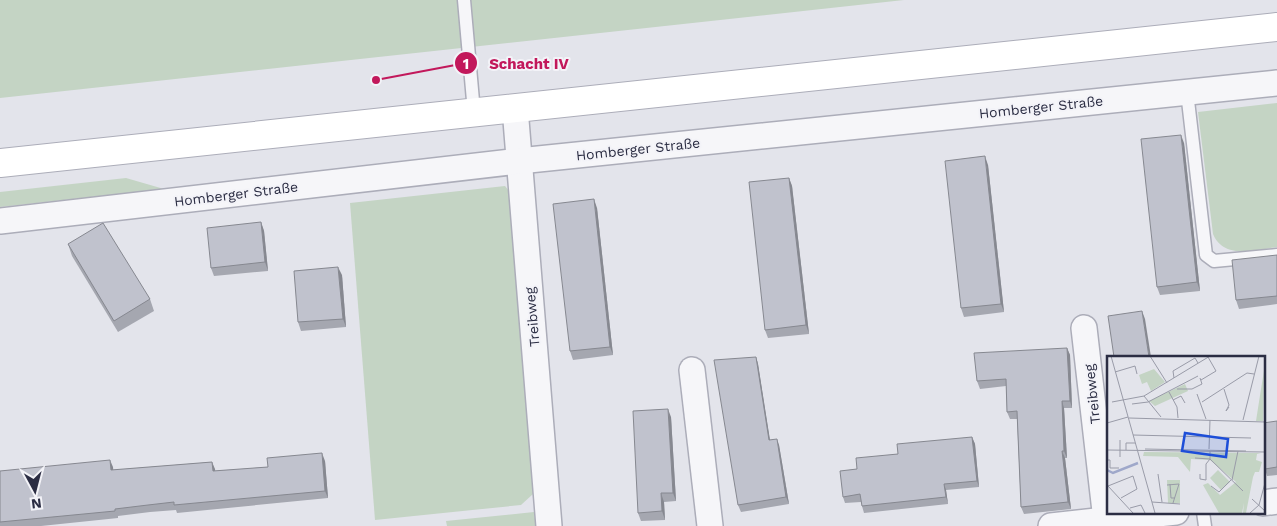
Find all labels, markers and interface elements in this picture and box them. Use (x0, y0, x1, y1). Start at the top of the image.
callout: Schacht IV (454, 48, 578, 78)
text: 1 (463, 55, 469, 73)
text: Schacht IV (489, 55, 570, 73)
street label: Homberger Straße (978, 93, 1104, 121)
street label: Homberger Straße (575, 135, 701, 163)
street label: Homberger Straße (173, 178, 299, 210)
street label: Treibweg (521, 286, 543, 348)
inset map (1107, 356, 1264, 514)
street label: Treibweg (1081, 363, 1103, 425)
north arrow (10, 466, 60, 516)
text: N (30, 495, 43, 512)

